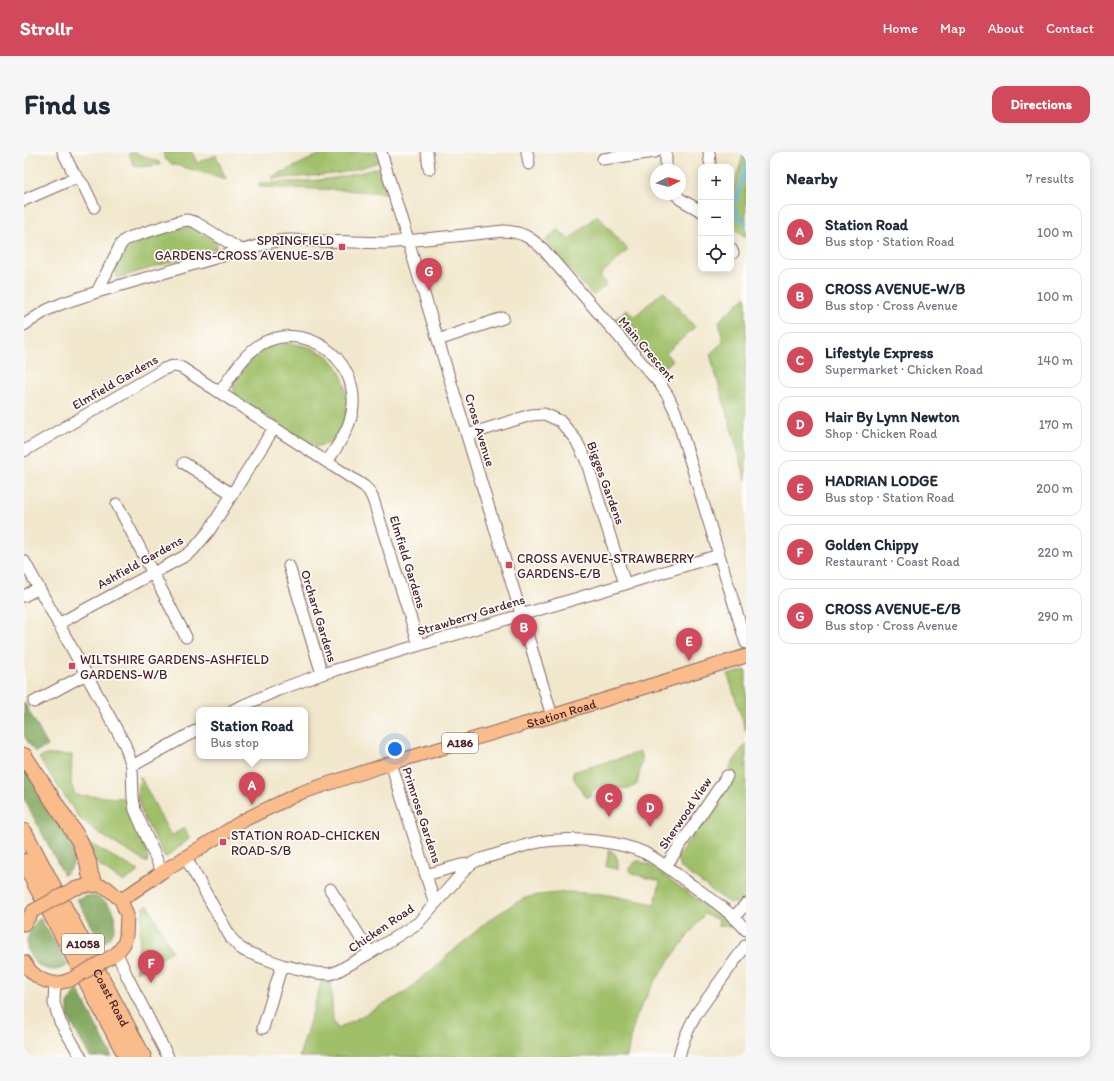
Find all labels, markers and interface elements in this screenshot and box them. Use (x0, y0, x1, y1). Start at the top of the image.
text: Strollr (20, 17, 73, 40)
text: Home (883, 20, 918, 37)
text: Map (940, 20, 966, 37)
text: About (988, 20, 1024, 37)
text: Contact (1046, 20, 1094, 37)
button: Directions (992, 86, 1090, 123)
text: Find us (24, 87, 111, 121)
north arrow (650, 164, 686, 200)
map controls (698, 164, 734, 272)
button: + (698, 164, 734, 200)
text: Nearby (786, 168, 838, 188)
text: 7 results (1026, 171, 1074, 186)
button: − (698, 200, 734, 236)
text: Station Road (825, 216, 908, 234)
text: A (796, 225, 804, 240)
text: 100 m (1037, 225, 1073, 240)
place label: SPRINGFIELD GARDENS-CROSS AVENUE-S/B (155, 233, 334, 263)
text: Bus stop · Station Road (825, 234, 954, 249)
button: locate (698, 236, 734, 272)
marker: SPRINGFIELD GARDENS-CROSS AVENUE-S/B (337, 242, 347, 252)
pin: G (416, 258, 442, 291)
text: CROSS AVENUE-W/B (825, 280, 965, 298)
text: B (796, 289, 804, 304)
text: 100 m (1037, 289, 1073, 304)
text: Bus stop · Cross Avenue (825, 298, 958, 313)
street label: Main Crescent (616, 314, 679, 385)
text: Lifestyle Express (825, 344, 933, 362)
street label: Elmfield Gardens (70, 351, 161, 413)
text: C (796, 353, 804, 368)
text: 140 m (1037, 353, 1073, 368)
text: Supermarket · Chicken Road (825, 362, 983, 377)
street label: Cross Avenue (462, 392, 498, 468)
text: Hair By Lynn Newton (825, 408, 960, 426)
text: D (796, 417, 804, 432)
text: 170 m (1039, 417, 1073, 432)
text: Shop · Chicken Road (825, 426, 937, 441)
street label: Bigges Gardens (584, 439, 628, 527)
text: HADRIAN LODGE (825, 472, 938, 490)
text: E (796, 481, 804, 496)
text: 200 m (1036, 481, 1073, 496)
text: Bus stop · Station Road (825, 490, 954, 505)
street label: Elmfield Gardens (387, 514, 429, 610)
street label: Ashfield Gardens (94, 532, 186, 592)
text: Golden Chippy (825, 536, 918, 554)
text: F (797, 545, 803, 560)
text: 220 m (1037, 545, 1073, 560)
place label: CROSS AVENUE-STRAWBERRY GARDENS-E/B (517, 551, 695, 581)
text: Restaurant · Coast Road (825, 554, 960, 569)
marker: CROSS AVENUE-STRAWBERRY GARDENS-E/B (504, 560, 514, 570)
street label: Orchard Gardens (298, 568, 340, 664)
street label: Strawberry Gardens (415, 591, 527, 639)
text: CROSS AVENUE-E/B (825, 600, 961, 618)
text: G (796, 609, 804, 624)
text: 290 m (1037, 609, 1073, 624)
pin: B (511, 614, 537, 647)
text: Bus stop · Cross Avenue (825, 618, 958, 633)
pin: E (676, 628, 702, 661)
place label: WILTSHIRE GARDENS-ASHFIELD GARDENS-W/B (80, 652, 269, 682)
marker: WILTSHIRE GARDENS-ASHFIELD GARDENS-W/B (67, 661, 77, 671)
street label: Station Road (524, 695, 598, 731)
popup (196, 707, 308, 759)
text: Station Road (210, 717, 294, 735)
road number: A186 (442, 733, 478, 753)
text: Bus stop (210, 735, 259, 750)
your location (385, 739, 405, 759)
street label: Primrose Gardens (399, 765, 445, 865)
pin: A (239, 772, 265, 805)
street label: Sherwood View (655, 774, 715, 852)
pin: C (596, 784, 622, 817)
pin: D (637, 794, 663, 827)
place label: STATION ROAD-CHICKEN ROAD-S/B (231, 828, 380, 858)
marker: STATION ROAD-CHICKEN ROAD-S/B (218, 837, 228, 847)
street label: Chicken Road (345, 901, 417, 955)
road number: A1058 (62, 934, 104, 954)
pin: F (138, 950, 164, 983)
street label: Coast Road (90, 966, 133, 1029)

